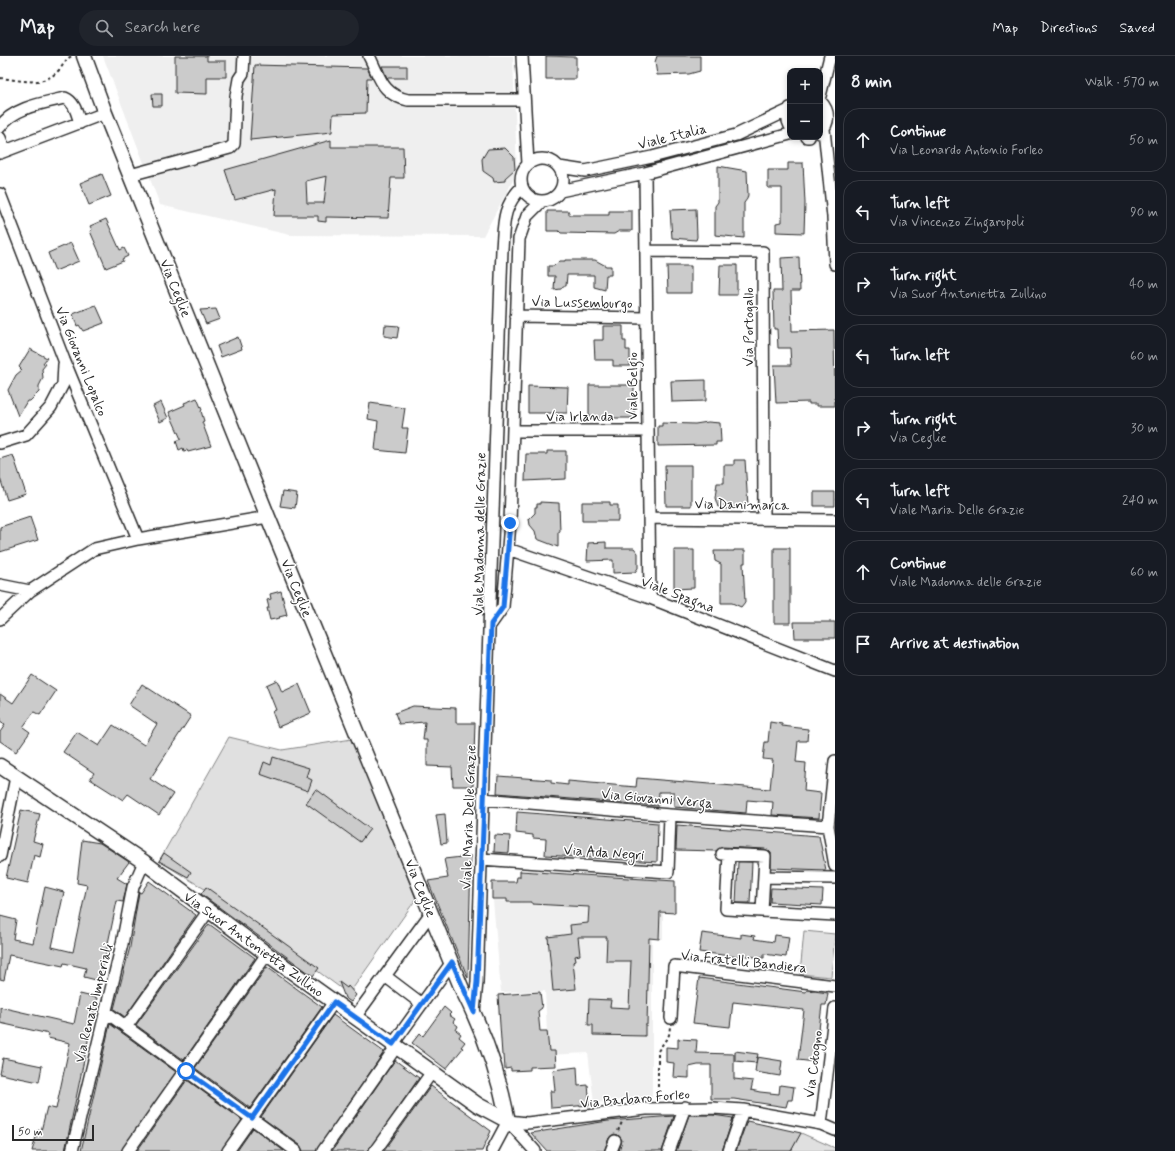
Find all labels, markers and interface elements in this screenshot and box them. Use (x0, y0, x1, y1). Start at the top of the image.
search box (79, 10, 359, 46)
text: Map (20, 15, 55, 40)
icon: search (93, 17, 115, 39)
text: Search here (125, 18, 200, 38)
text: Map (992, 19, 1018, 37)
text: Directions (1040, 19, 1098, 37)
text: Saved (1120, 19, 1155, 37)
map controls (787, 68, 823, 140)
button: + (787, 68, 823, 104)
text: 8 min (851, 71, 892, 93)
text: Walk · 570 m (1085, 74, 1159, 91)
button: − (787, 104, 823, 140)
street label: Viale Italia (636, 120, 708, 154)
text: Continue (890, 122, 946, 142)
icon: ahead (852, 129, 874, 151)
text: 50 m (1129, 132, 1158, 149)
text: Via Leonardo Antonio Forleo (890, 142, 1043, 159)
text: Turn left (890, 194, 950, 214)
icon: left (852, 201, 874, 223)
text: 90 m (1130, 204, 1158, 221)
text: Via Vincenzo Zingaropoli (890, 214, 1024, 231)
street label: Via Ceglie (153, 257, 195, 321)
text: Turn right (890, 266, 957, 286)
icon: right (852, 273, 874, 295)
text: 40 m (1129, 276, 1158, 293)
text: Via Suor Antonietta Zullino (890, 286, 1047, 303)
street label: Via Portogallo (740, 287, 758, 367)
street label: Via Lussemburgo (531, 293, 633, 313)
street label: Via Giovanni Lopalco (51, 304, 111, 419)
icon: left (852, 345, 874, 367)
text: Turn left (890, 346, 950, 366)
text: 60 m (1130, 348, 1158, 365)
street label: Viale Belgio (624, 352, 644, 420)
street label: Via Irlanda (546, 408, 614, 426)
text: Turn right (890, 410, 957, 430)
icon: right (852, 417, 874, 439)
text: 30 m (1131, 420, 1158, 437)
text: Via Ceglie (890, 430, 947, 447)
street label: Viale Madonna delle Grazie (470, 452, 490, 616)
text: Turn left (890, 482, 950, 502)
icon: left (852, 489, 874, 511)
text: 240 m (1122, 492, 1158, 509)
street label: Via Danimarca (695, 495, 790, 515)
text: Viale Maria Delle Grazie (890, 502, 1024, 519)
route end (501, 514, 519, 532)
text: Continue (890, 554, 946, 574)
street label: Via Ceglie (274, 557, 316, 621)
icon: ahead (852, 561, 874, 583)
text: 60 m (1130, 564, 1158, 581)
street label: Viale Spagna (638, 573, 717, 619)
text: Viale Madonna delle Grazie (890, 574, 1042, 591)
icon: arrive (852, 633, 874, 655)
text: Arrive at destination (890, 634, 1019, 654)
street label: Viale Maria Delle Grazie (457, 744, 481, 890)
street label: Via Giovanni Verga (600, 785, 713, 815)
street label: Via Ada Negri (563, 841, 645, 866)
street label: Via Ceglie (398, 857, 440, 921)
street label: Via Suor Antonietta Zullino (180, 888, 327, 1002)
street label: Via Renato Imperiali (70, 942, 117, 1065)
street label: Via Fratelli Bandiera (680, 946, 808, 978)
street label: Via Cotogno (801, 1029, 828, 1099)
route start (177, 1062, 195, 1080)
street label: Via Barbaro Forleo (580, 1085, 691, 1113)
scale bar (12, 1123, 94, 1142)
text: 50 m (18, 1125, 43, 1139)

